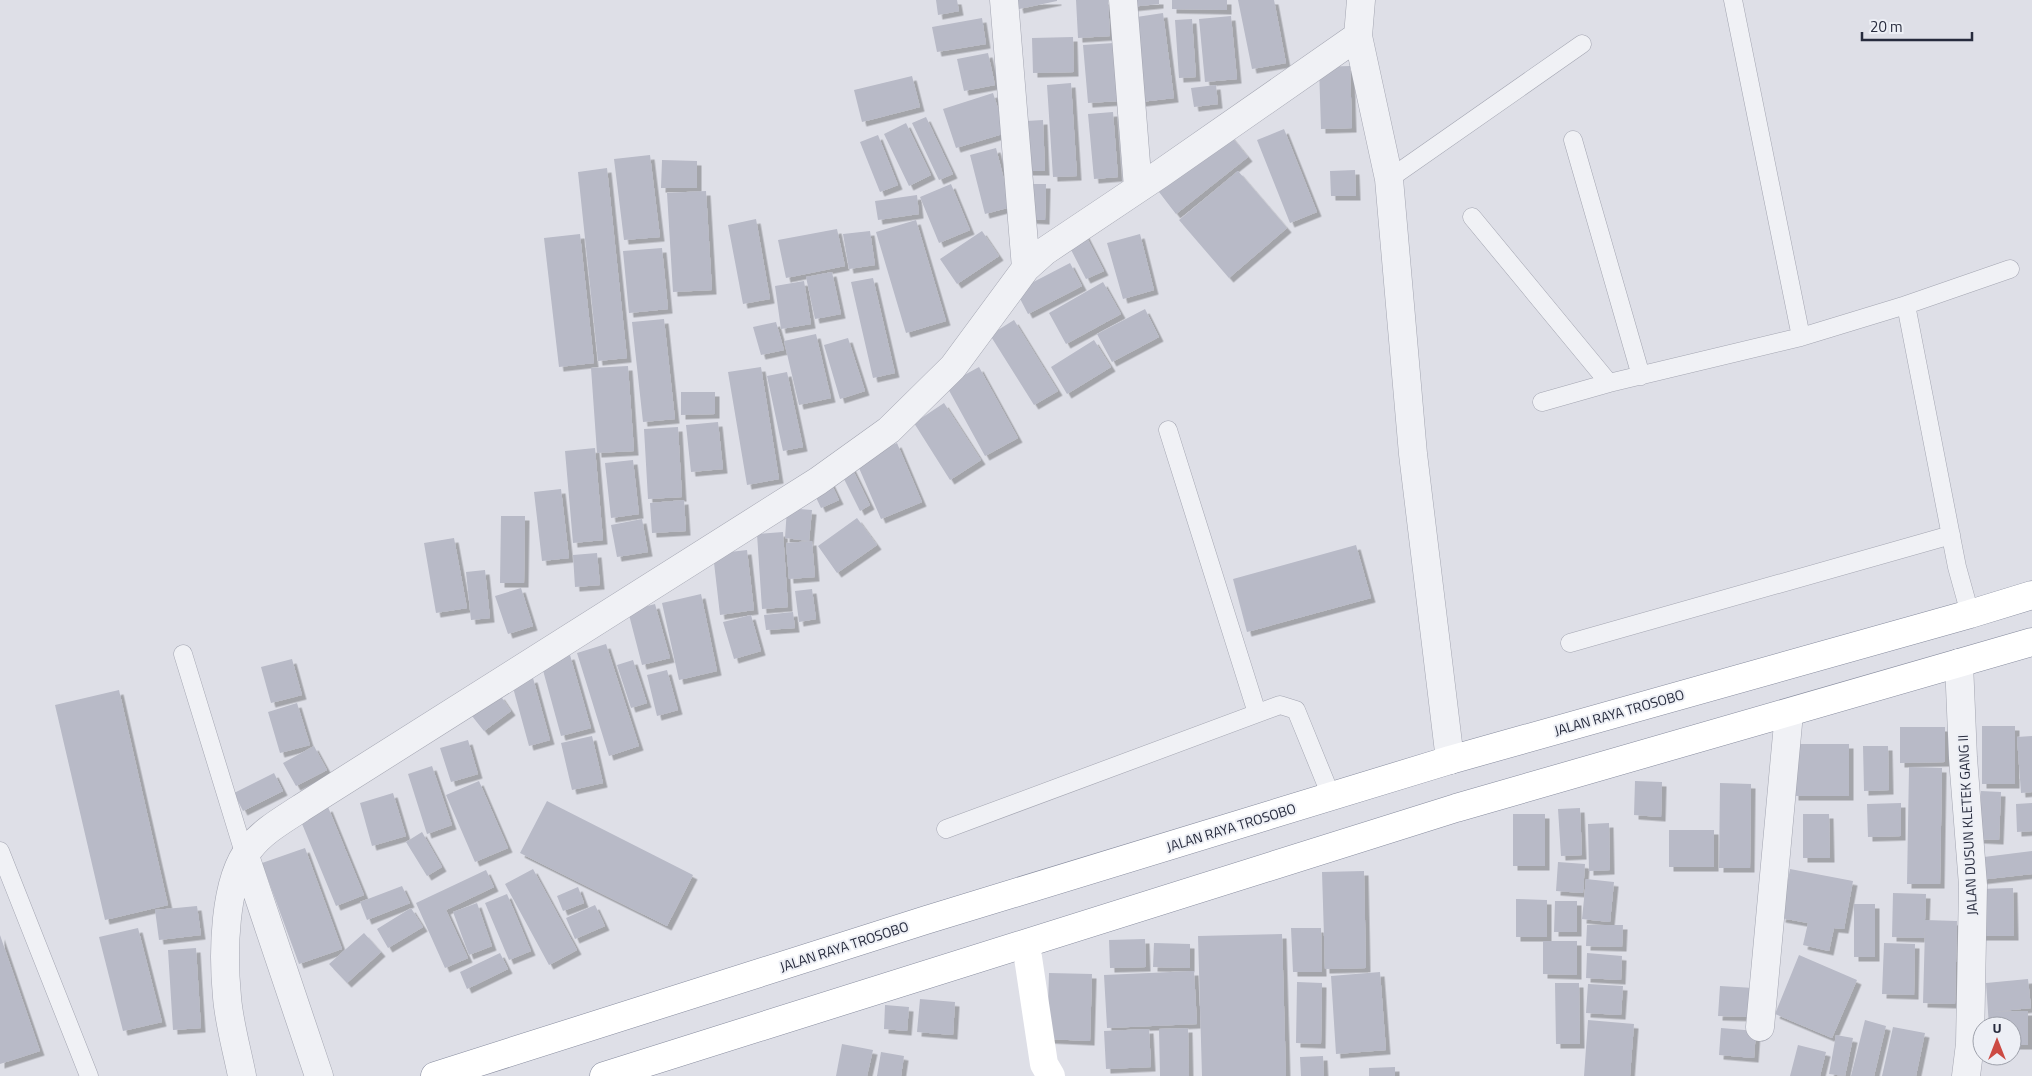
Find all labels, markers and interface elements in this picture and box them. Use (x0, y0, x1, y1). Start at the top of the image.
scale bar (1862, 10, 1972, 42)
text: 20 m (1870, 15, 1903, 38)
street label: JALAN RAYA TROSOBO (1552, 683, 1686, 741)
street label: JALAN DUSUN KLETEK GANG II (1952, 734, 1982, 916)
street label: JALAN RAYA TROSOBO (1164, 797, 1298, 857)
street label: JALAN RAYA TROSOBO (777, 915, 911, 977)
north arrow (1972, 1016, 2022, 1066)
text: U (1992, 1017, 2002, 1038)

